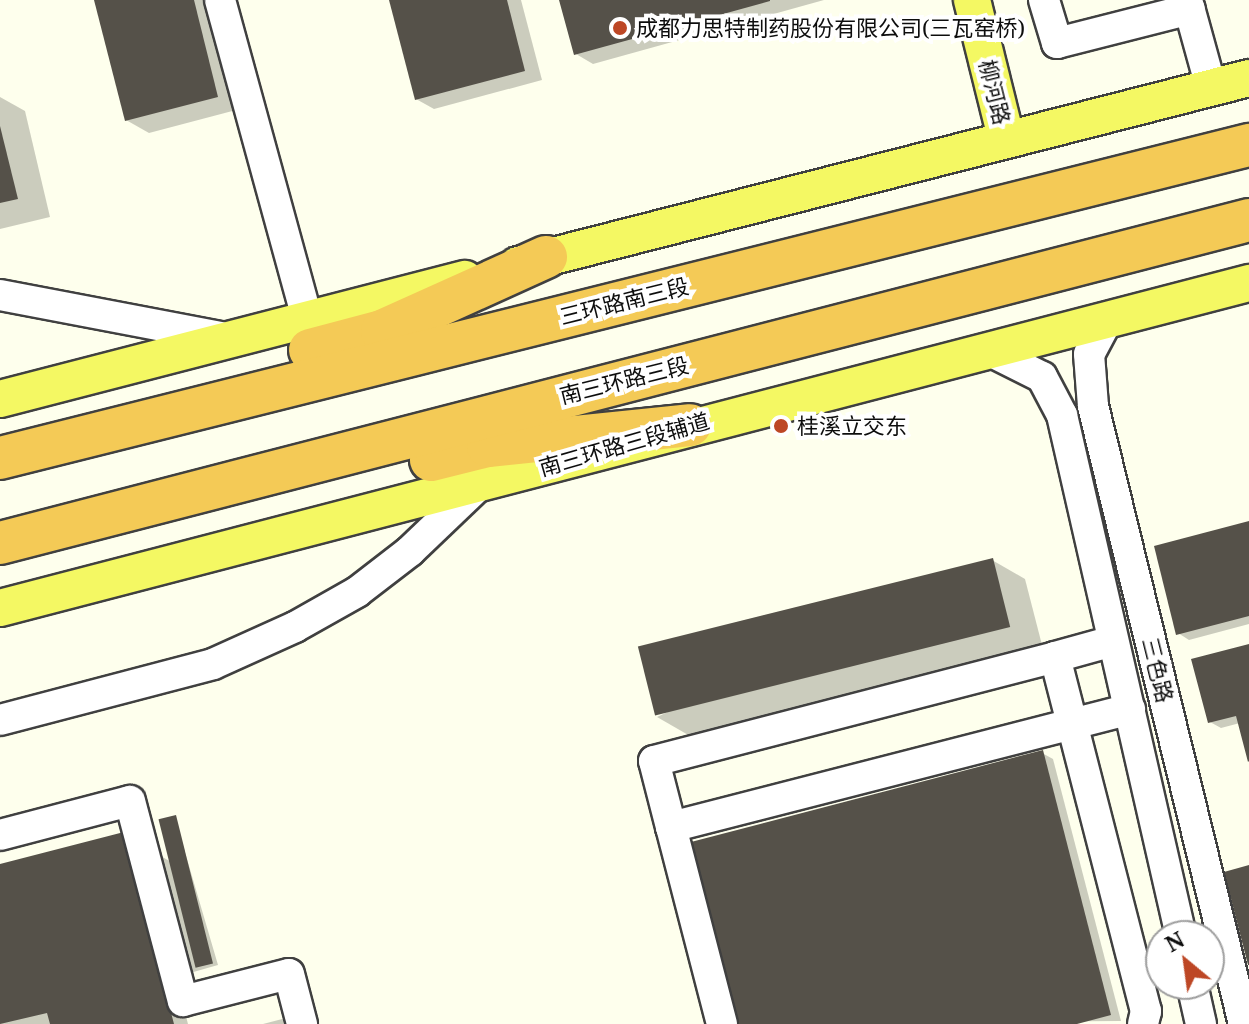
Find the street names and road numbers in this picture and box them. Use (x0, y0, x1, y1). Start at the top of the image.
street label: 柳河路 (974, 57, 1016, 127)
street label: 三环路南三段 (557, 272, 691, 330)
street label: 南三环路三段 (557, 351, 691, 409)
street label: 南三环路三段辅道 (536, 407, 712, 481)
street label: 三色路 (1137, 635, 1179, 705)

